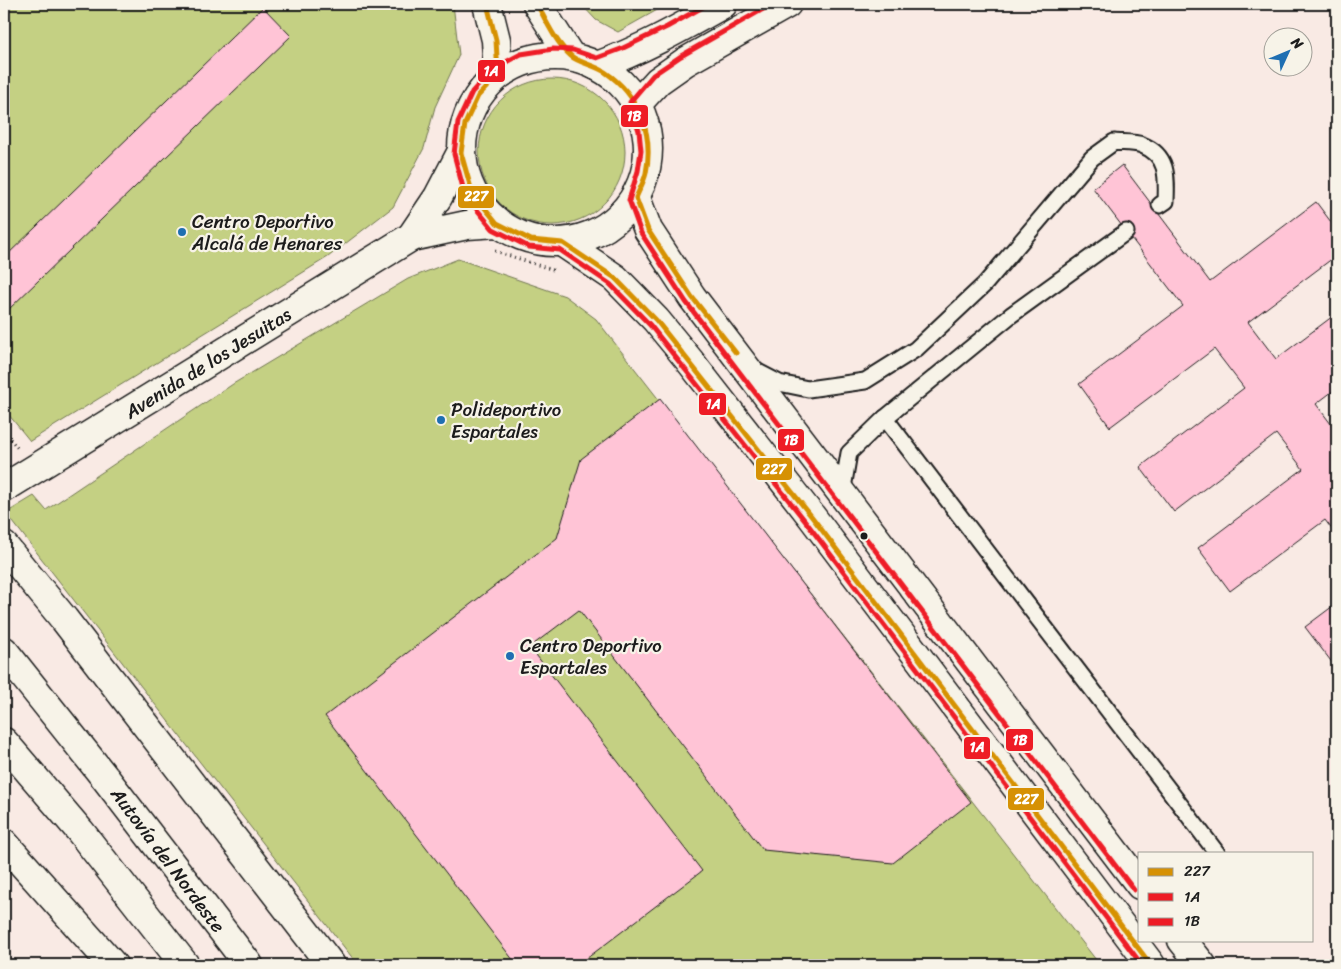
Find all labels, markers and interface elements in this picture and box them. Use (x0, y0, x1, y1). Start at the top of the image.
north arrow (1264, 28, 1314, 78)
text: N (1284, 30, 1310, 56)
line badge: 1A (477, 59, 506, 83)
text: 1A (483, 59, 499, 84)
line badge: 1B (620, 104, 649, 128)
text: 1B (627, 104, 642, 129)
text: 227 (463, 184, 489, 209)
line badge: 227 (457, 185, 495, 209)
place label: Centro Deportivo Alcalá de Henares (191, 205, 342, 260)
marker: Centro Deportivo Alcalá de Henares (176, 226, 188, 238)
street label: Avenida de los Jesuitas (117, 298, 298, 428)
line badge: 1A (698, 392, 727, 416)
text: 1A (705, 392, 721, 417)
place label: Polideportivo Espartales (451, 393, 561, 448)
marker: Polideportivo Espartales (435, 414, 447, 426)
line badge: 1B (777, 428, 805, 452)
text: 1B (784, 428, 799, 453)
line badge: 227 (755, 457, 793, 481)
text: 227 (761, 457, 787, 482)
unlabelled marker (859, 531, 869, 541)
place label: Centro Deportivo Espartales (520, 629, 662, 684)
marker: Centro Deportivo Espartales (504, 650, 516, 662)
line badge: 1B (1005, 728, 1034, 752)
text: 1B (1013, 728, 1028, 753)
text: 1A (969, 735, 985, 760)
line badge: 1A (963, 736, 991, 760)
street label: Autovía del Nordeste (101, 779, 234, 940)
line badge: 227 (1007, 787, 1045, 811)
text: 227 (1013, 787, 1039, 812)
legend (1138, 852, 1314, 942)
text: 227 (1184, 858, 1211, 884)
text: 1A (1184, 884, 1200, 910)
text: 1B (1184, 908, 1200, 934)

